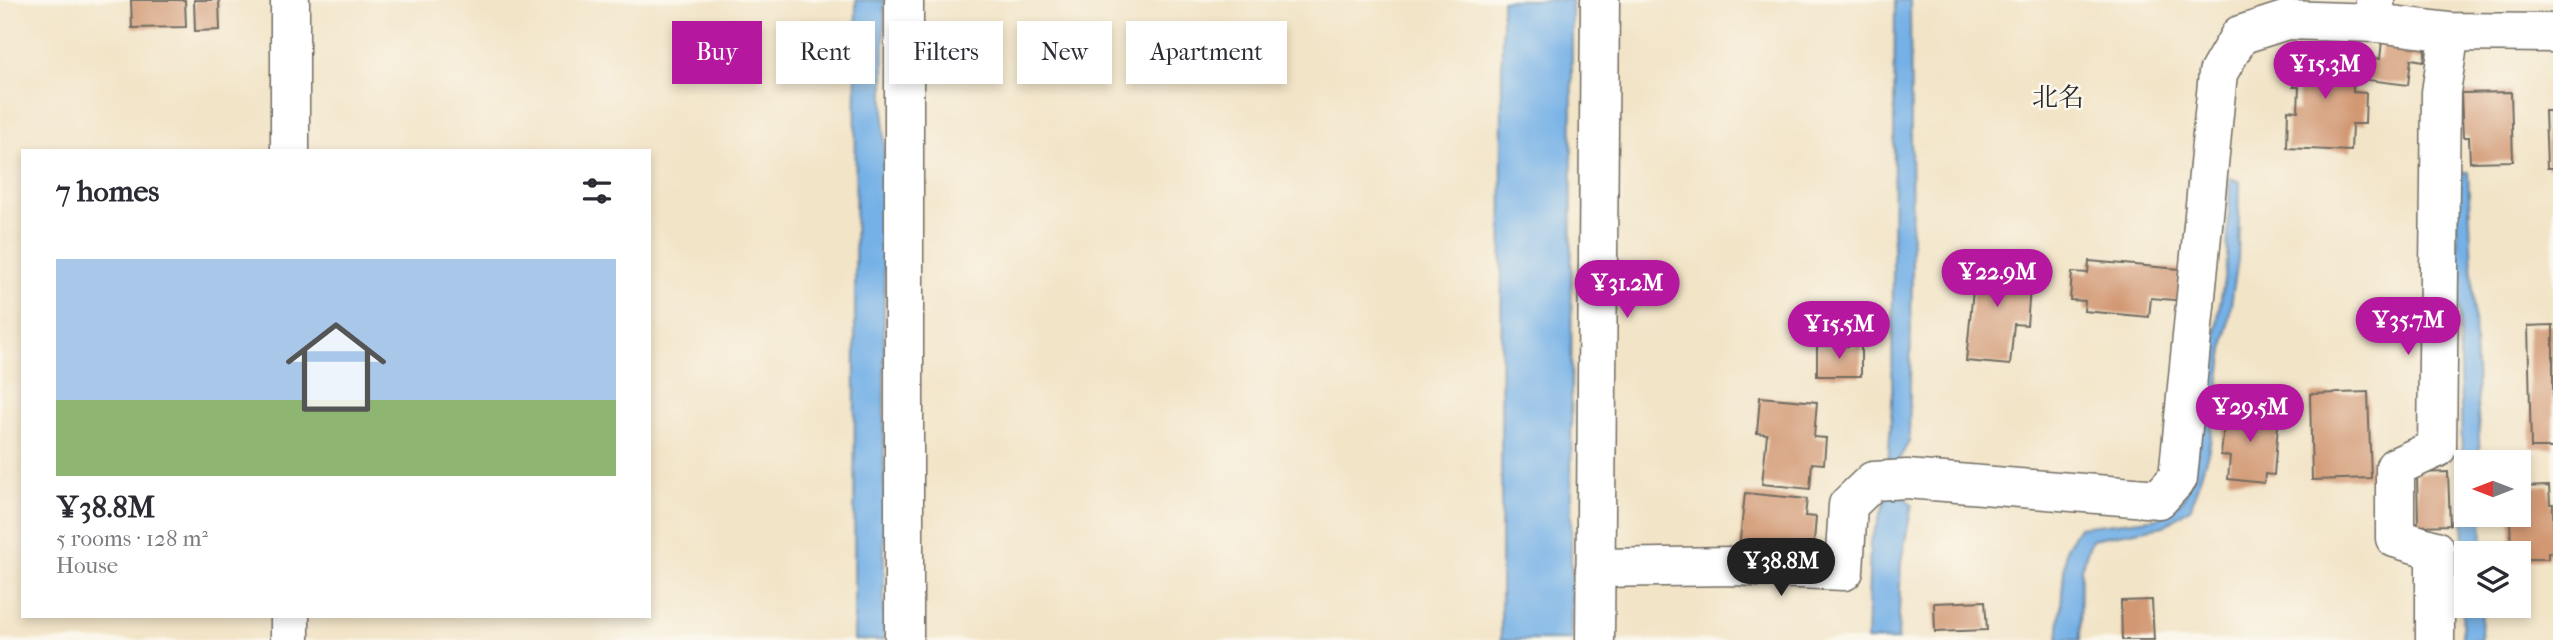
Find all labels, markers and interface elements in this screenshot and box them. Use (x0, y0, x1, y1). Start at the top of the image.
chip: Buy (672, 21, 762, 84)
chip: Rent (776, 21, 875, 84)
chip: Filters (889, 21, 1003, 84)
chip: New (1017, 21, 1112, 84)
chip: Apartment (1126, 21, 1287, 84)
pin: ¥15.3M (2268, 42, 2382, 101)
text: ¥15.3M (2290, 50, 2360, 77)
district label: 北名 (2032, 82, 2084, 113)
icon: filters (578, 172, 616, 210)
text: 7 homes (56, 174, 159, 209)
pin: ¥22.9M (1940, 250, 2054, 309)
text: ¥22.9M (1958, 258, 2036, 285)
pin: ¥31.2M (1570, 260, 1684, 320)
text: ¥31.2M (1591, 269, 1663, 296)
pin: ¥35.7M (2351, 298, 2465, 357)
pin: ¥15.5M (1782, 302, 1896, 361)
icon: home (273, 304, 399, 430)
text: ¥35.7M (2372, 306, 2444, 333)
text: ¥15.5M (1804, 310, 1874, 337)
pin: ¥29.5M (2193, 384, 2307, 444)
text: ¥29.5M (2212, 393, 2288, 420)
north arrow (2454, 450, 2530, 527)
map controls (2454, 450, 2531, 618)
text: ¥38.8M (56, 490, 155, 525)
text: 5 rooms · 128 m² (56, 525, 208, 552)
pin: ¥38.8M (1724, 538, 1838, 598)
button: layers (2454, 541, 2531, 618)
text: ¥38.8M (1743, 547, 1819, 574)
text: House (56, 552, 118, 579)

